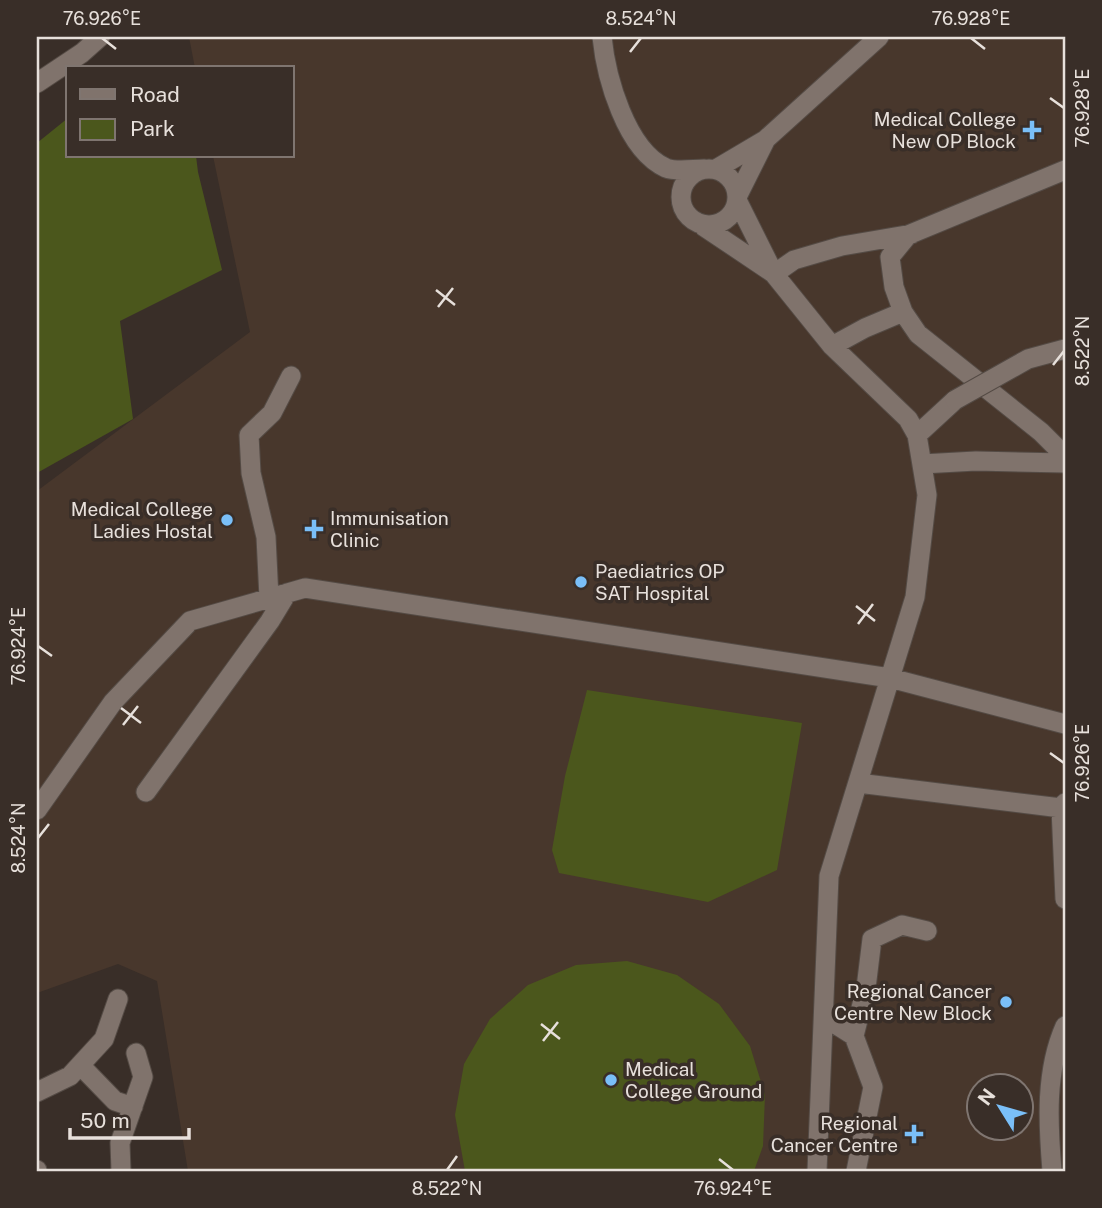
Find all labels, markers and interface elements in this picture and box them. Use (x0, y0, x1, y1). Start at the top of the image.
text: 76.926°E (63, 8, 141, 29)
text: 8.524°N (605, 8, 677, 29)
text: 76.928°E (932, 8, 1010, 29)
legend (66, 66, 294, 158)
text: 76.928°E (1072, 69, 1093, 147)
text: Road (130, 82, 180, 107)
place label: Medical College New OP Block (874, 108, 1016, 152)
text: Park (130, 116, 175, 141)
marker: Medical College New OP Block (1022, 120, 1042, 140)
text: 8.522°N (1072, 316, 1093, 386)
place label: Medical College Ladies Hostal (71, 498, 213, 542)
place label: Immunisation Clinic (330, 507, 449, 551)
marker: Medical College Ladies Hostal (219, 512, 235, 528)
marker: Immunisation Clinic (304, 519, 324, 539)
place label: Paediatrics OP SAT Hospital (595, 560, 724, 604)
marker: Paediatrics OP SAT Hospital (573, 574, 589, 590)
text: 76.924°E (8, 607, 29, 685)
text: 76.926°E (1072, 724, 1093, 802)
text: 8.524°N (8, 802, 29, 874)
place label: Regional Cancer Centre New Block (834, 980, 992, 1024)
marker: Regional Cancer Centre New Block (998, 994, 1014, 1010)
place label: Medical College Ground (625, 1058, 762, 1102)
marker: Medical College Ground (603, 1072, 619, 1088)
north arrow (965, 1072, 1036, 1142)
text: N (973, 1084, 1000, 1109)
scale bar (70, 1096, 189, 1140)
text: 50 m (80, 1108, 130, 1133)
place label: Regional Cancer Centre (771, 1112, 898, 1156)
marker: Regional Cancer Centre (904, 1124, 924, 1144)
text: 8.522°N (412, 1178, 482, 1199)
text: 76.924°E (694, 1178, 772, 1199)

